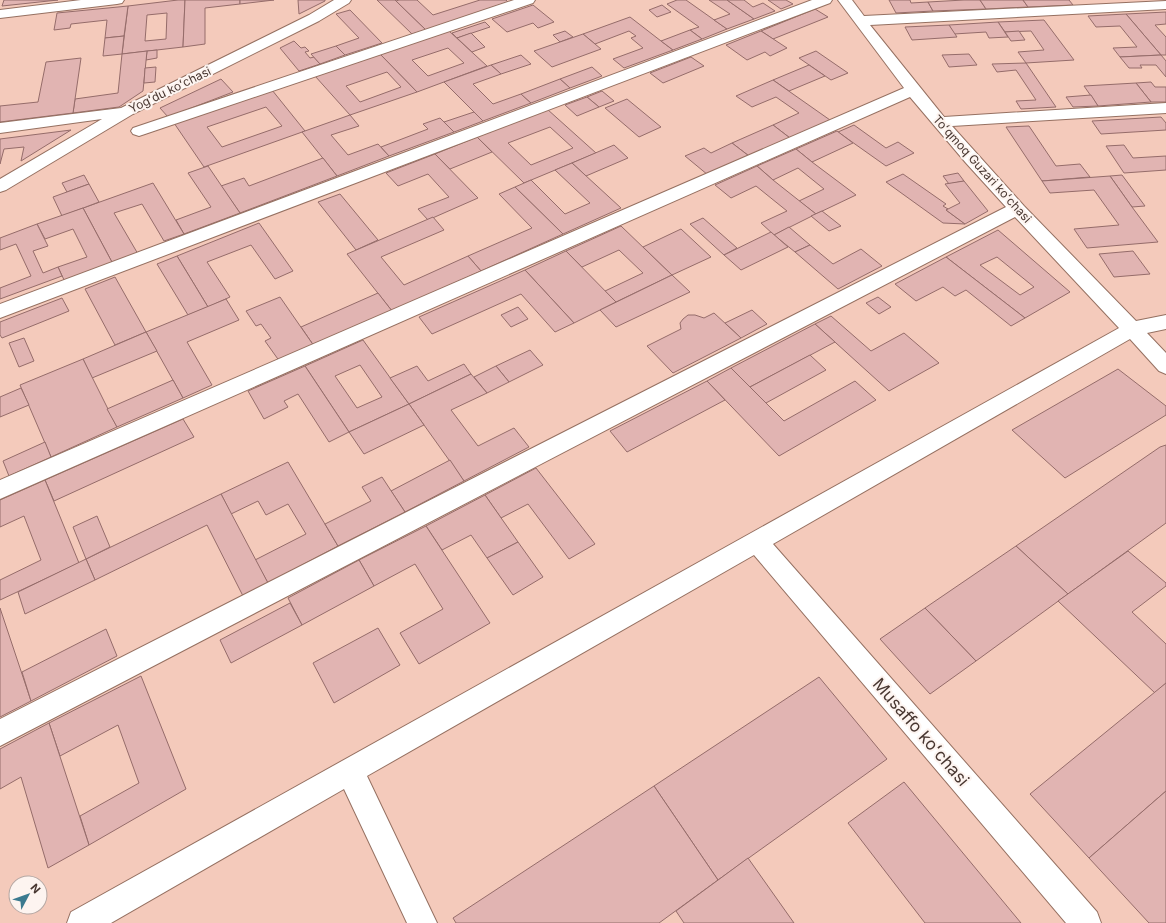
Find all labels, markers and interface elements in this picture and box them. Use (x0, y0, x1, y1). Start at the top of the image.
street label: Yogʻdu koʻchasi (126, 63, 213, 116)
street label: Toʻqmoq Guzari koʻchasi (930, 112, 1035, 226)
street label: Musaffo koʻchasi (869, 674, 973, 790)
north arrow (8, 875, 48, 915)
text: N (28, 881, 44, 896)

